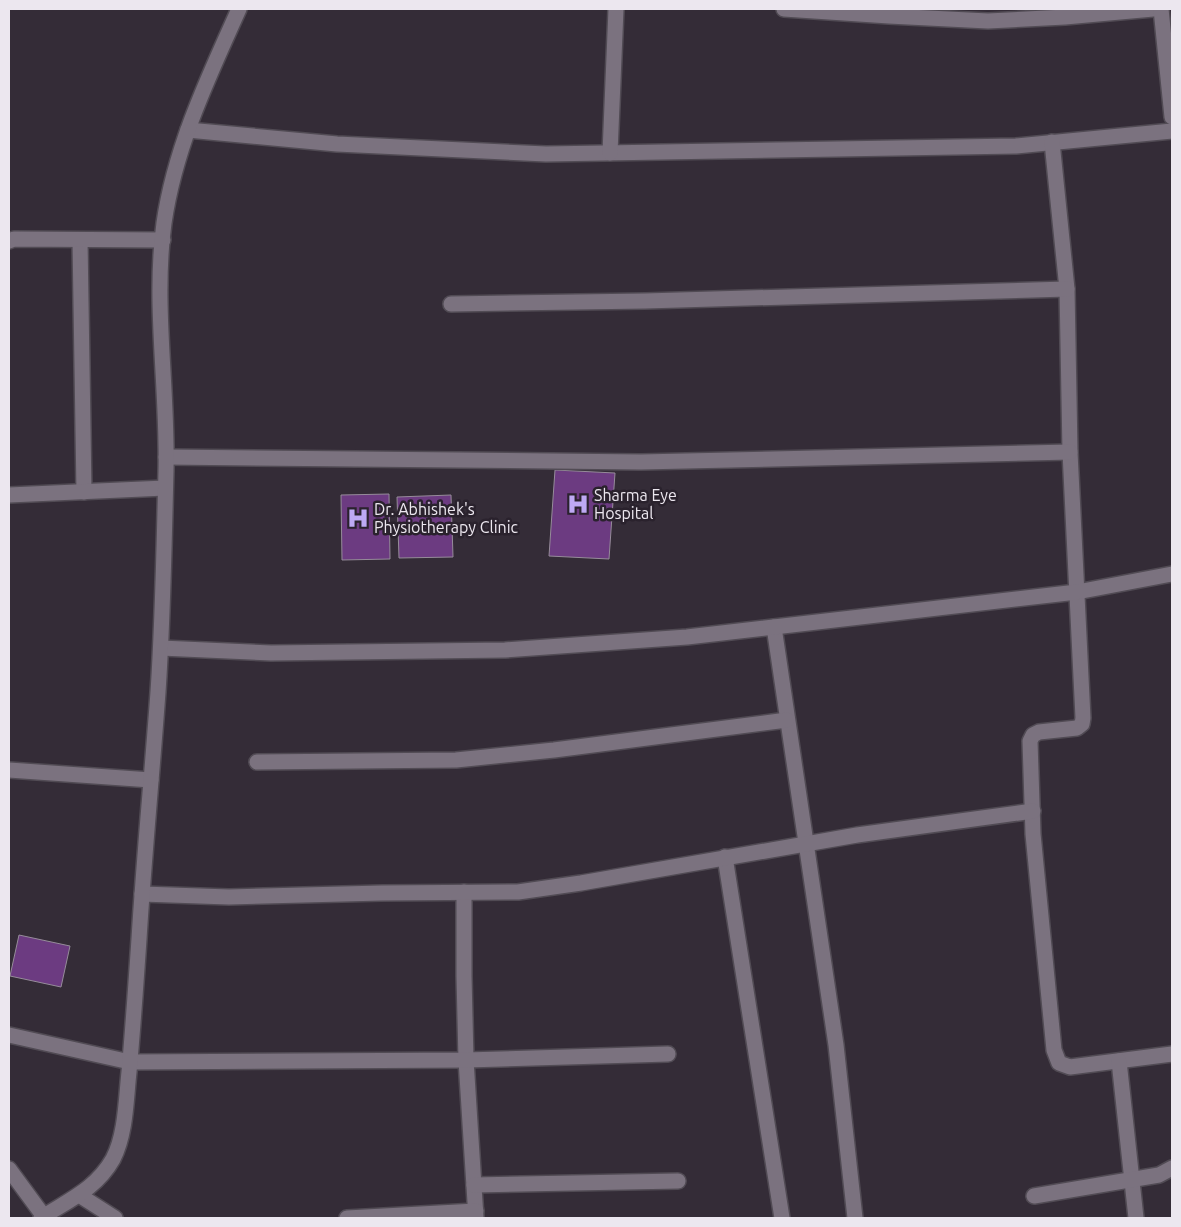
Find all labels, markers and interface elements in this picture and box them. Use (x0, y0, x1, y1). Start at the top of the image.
place label: Sharma Eye Hospital (594, 486, 677, 522)
hospital icon: Sharma Eye Hospital (565, 491, 591, 517)
place label: Dr. Abhishek's Physiotherapy Clinic (374, 500, 519, 536)
hospital icon: Dr. Abhishek's Physiotherapy Clinic (345, 505, 371, 531)

